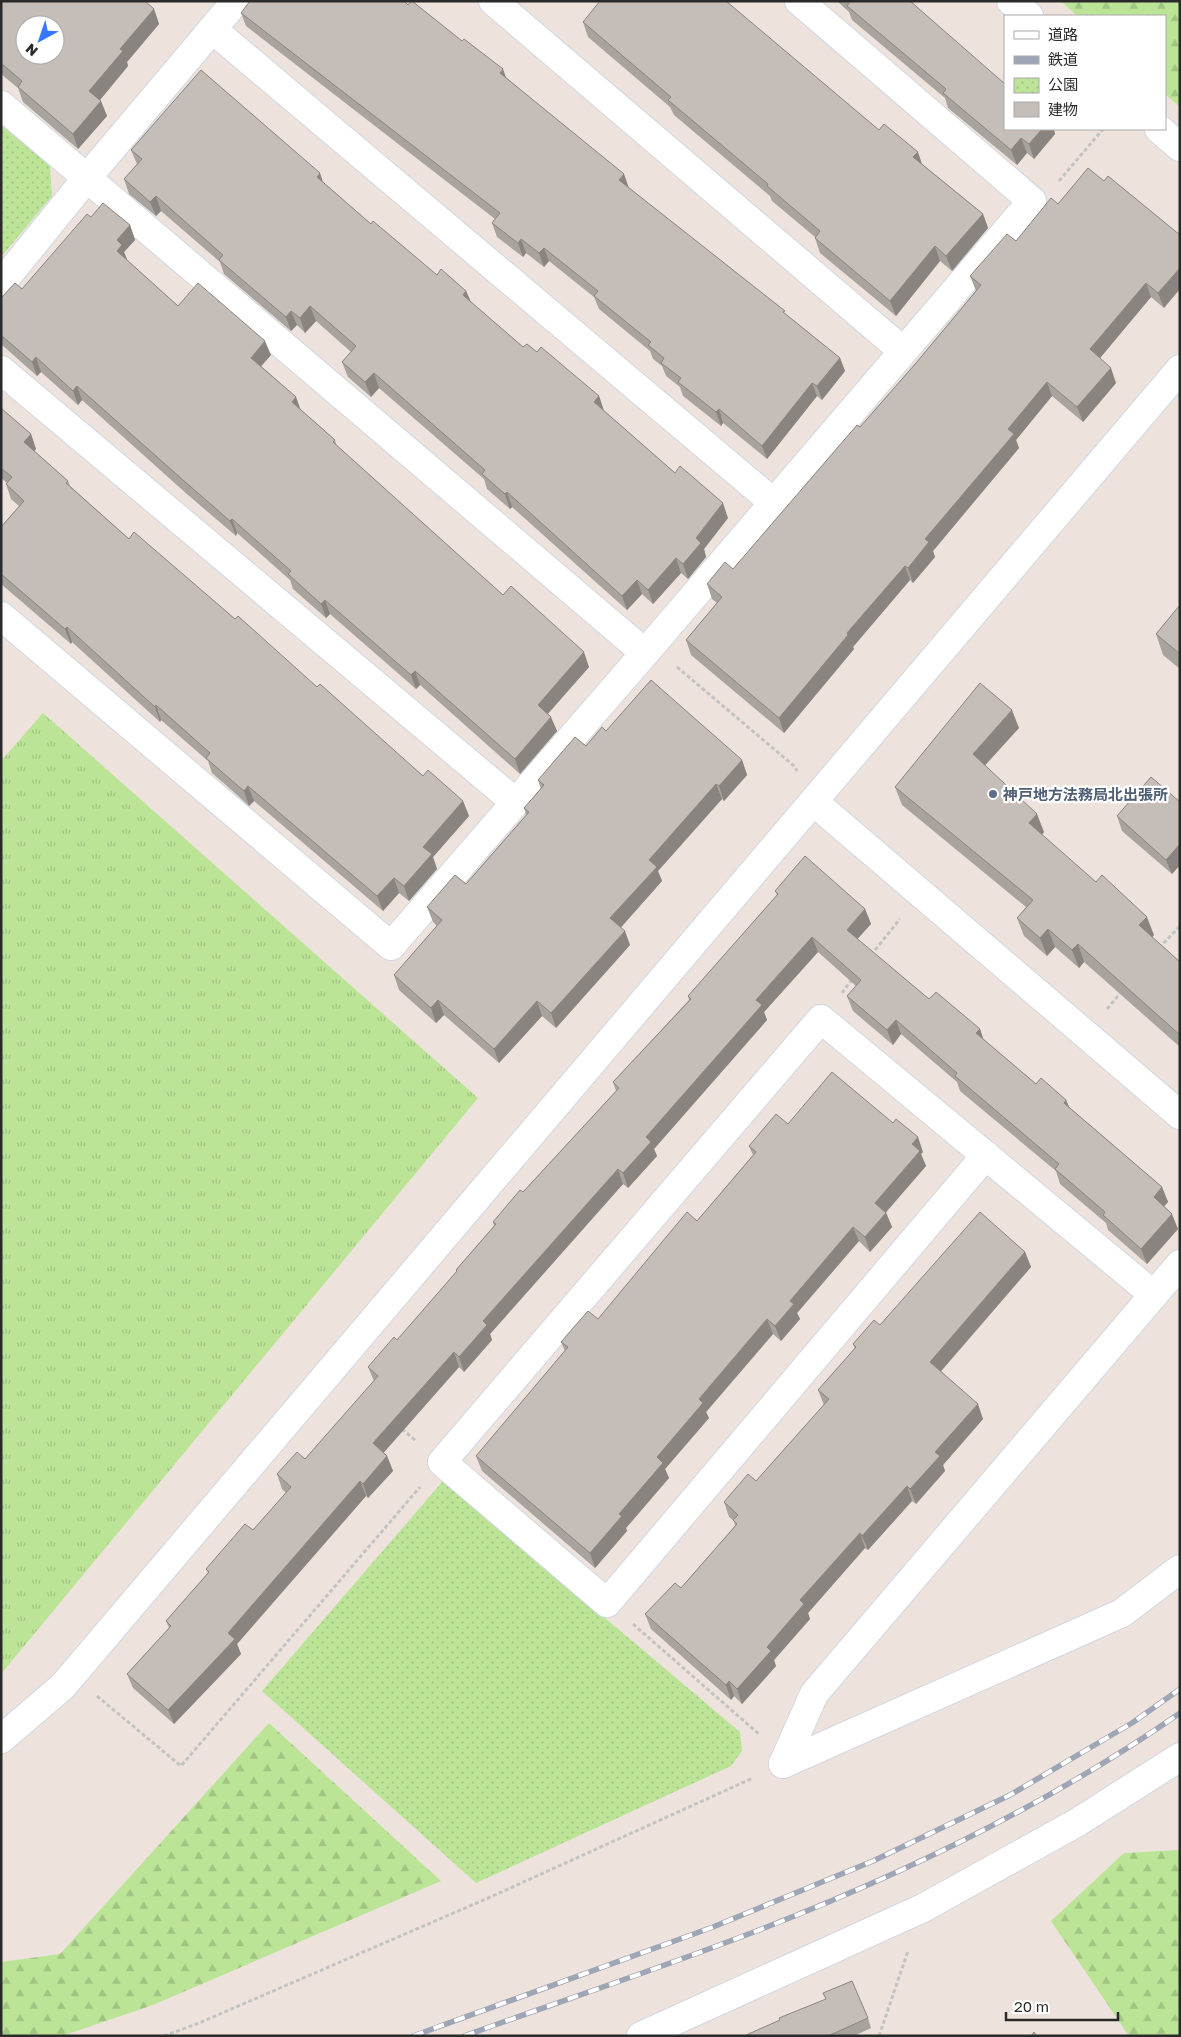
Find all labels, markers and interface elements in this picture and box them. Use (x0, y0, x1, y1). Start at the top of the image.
north arrow (15, 15, 65, 65)
legend (1004, 15, 1166, 130)
text: 道路 (1048, 25, 1078, 43)
text: N (22, 40, 41, 60)
text: 鉄道 (1048, 50, 1078, 68)
text: 公園 (1048, 75, 1078, 93)
text: 建物 (1048, 100, 1078, 118)
place label: 神戸地方法務局北出張所 (1002, 785, 1168, 803)
marker: 神戸地方法務局北出張所 (987, 788, 999, 800)
scale bar (1006, 1990, 1118, 2022)
text: 20 m (1014, 1997, 1049, 2015)

